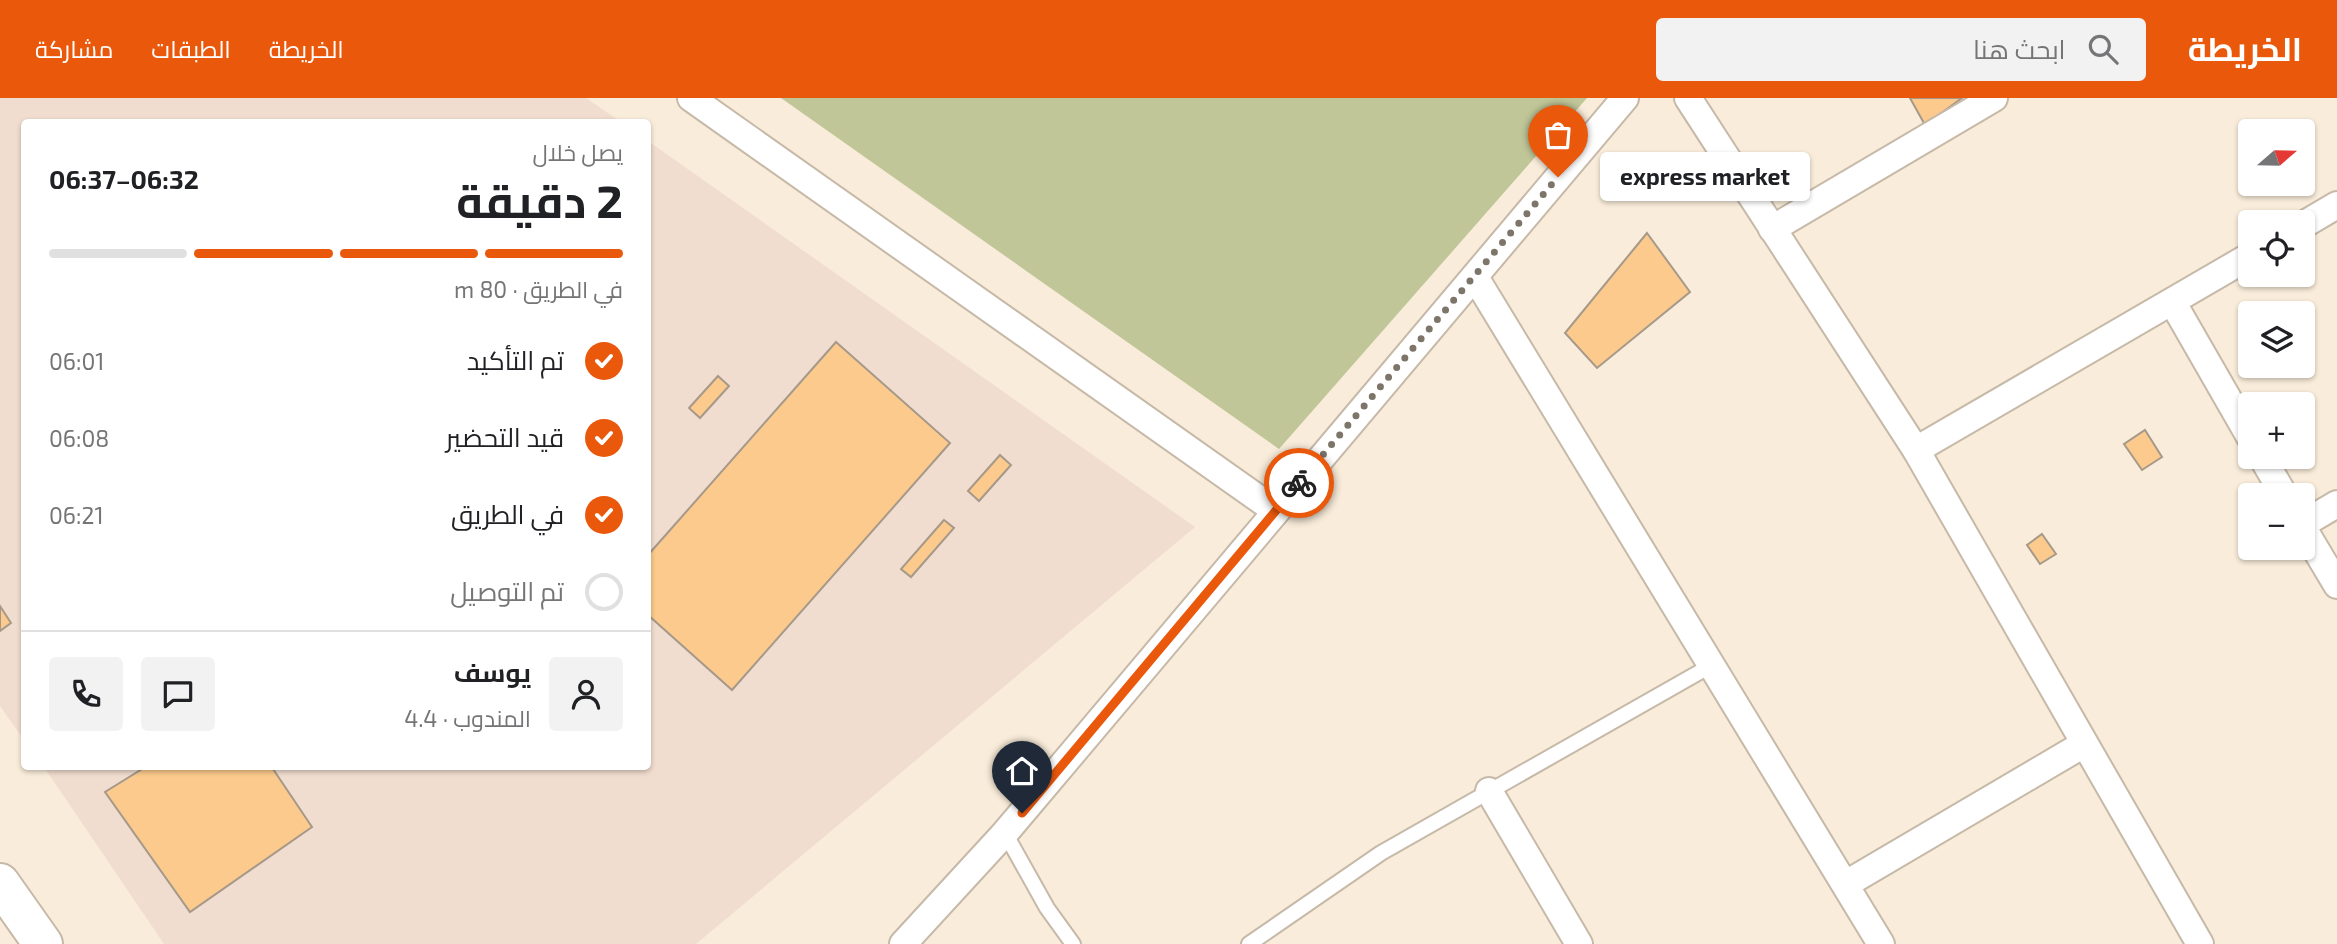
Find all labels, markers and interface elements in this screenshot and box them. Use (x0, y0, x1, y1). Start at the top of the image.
search box (1656, 18, 2146, 81)
text: الخريطة (2188, 28, 2302, 68)
icon: search (2084, 30, 2122, 68)
text: ابحث هنا (1973, 33, 2066, 64)
text: مشاركة (35, 34, 113, 63)
text: الطبقات (151, 34, 231, 63)
text: الخريطة (269, 34, 344, 63)
pin (1528, 105, 1588, 177)
icon: bag (1539, 116, 1577, 154)
north arrow (2238, 119, 2315, 196)
map controls (2238, 119, 2315, 560)
text: يصل خلال (533, 138, 623, 166)
callout: express market (1600, 153, 1810, 202)
text: express market (1620, 162, 1790, 190)
text: 06:32–06:37 (49, 163, 199, 194)
text: 2 دقيقة (456, 172, 623, 227)
button: locate (2238, 210, 2315, 287)
text: في الطريق · 80 m (454, 275, 623, 303)
button: layers (2238, 301, 2315, 378)
icon: check (585, 342, 623, 380)
text: تم التأكيد (467, 344, 564, 375)
text: 06:01 (49, 347, 104, 375)
button: + (2238, 392, 2315, 469)
icon: check (585, 419, 623, 457)
text: قيد التحضير (446, 421, 564, 452)
text: 06:08 (49, 424, 109, 452)
courier (1264, 448, 1334, 518)
icon: bike (1280, 464, 1318, 502)
button: − (2238, 483, 2315, 560)
icon: check (585, 496, 623, 534)
text: في الطريق (451, 498, 564, 529)
text: 06:21 (49, 501, 104, 529)
text: تم التوصيل (450, 575, 564, 606)
text: يوسف (454, 656, 531, 687)
button: phone (49, 657, 123, 731)
button: chat (141, 657, 215, 731)
button: person (549, 657, 623, 731)
text: المندوب · 4.4 (404, 704, 531, 732)
pin (992, 741, 1052, 813)
icon: home (1003, 752, 1041, 790)

